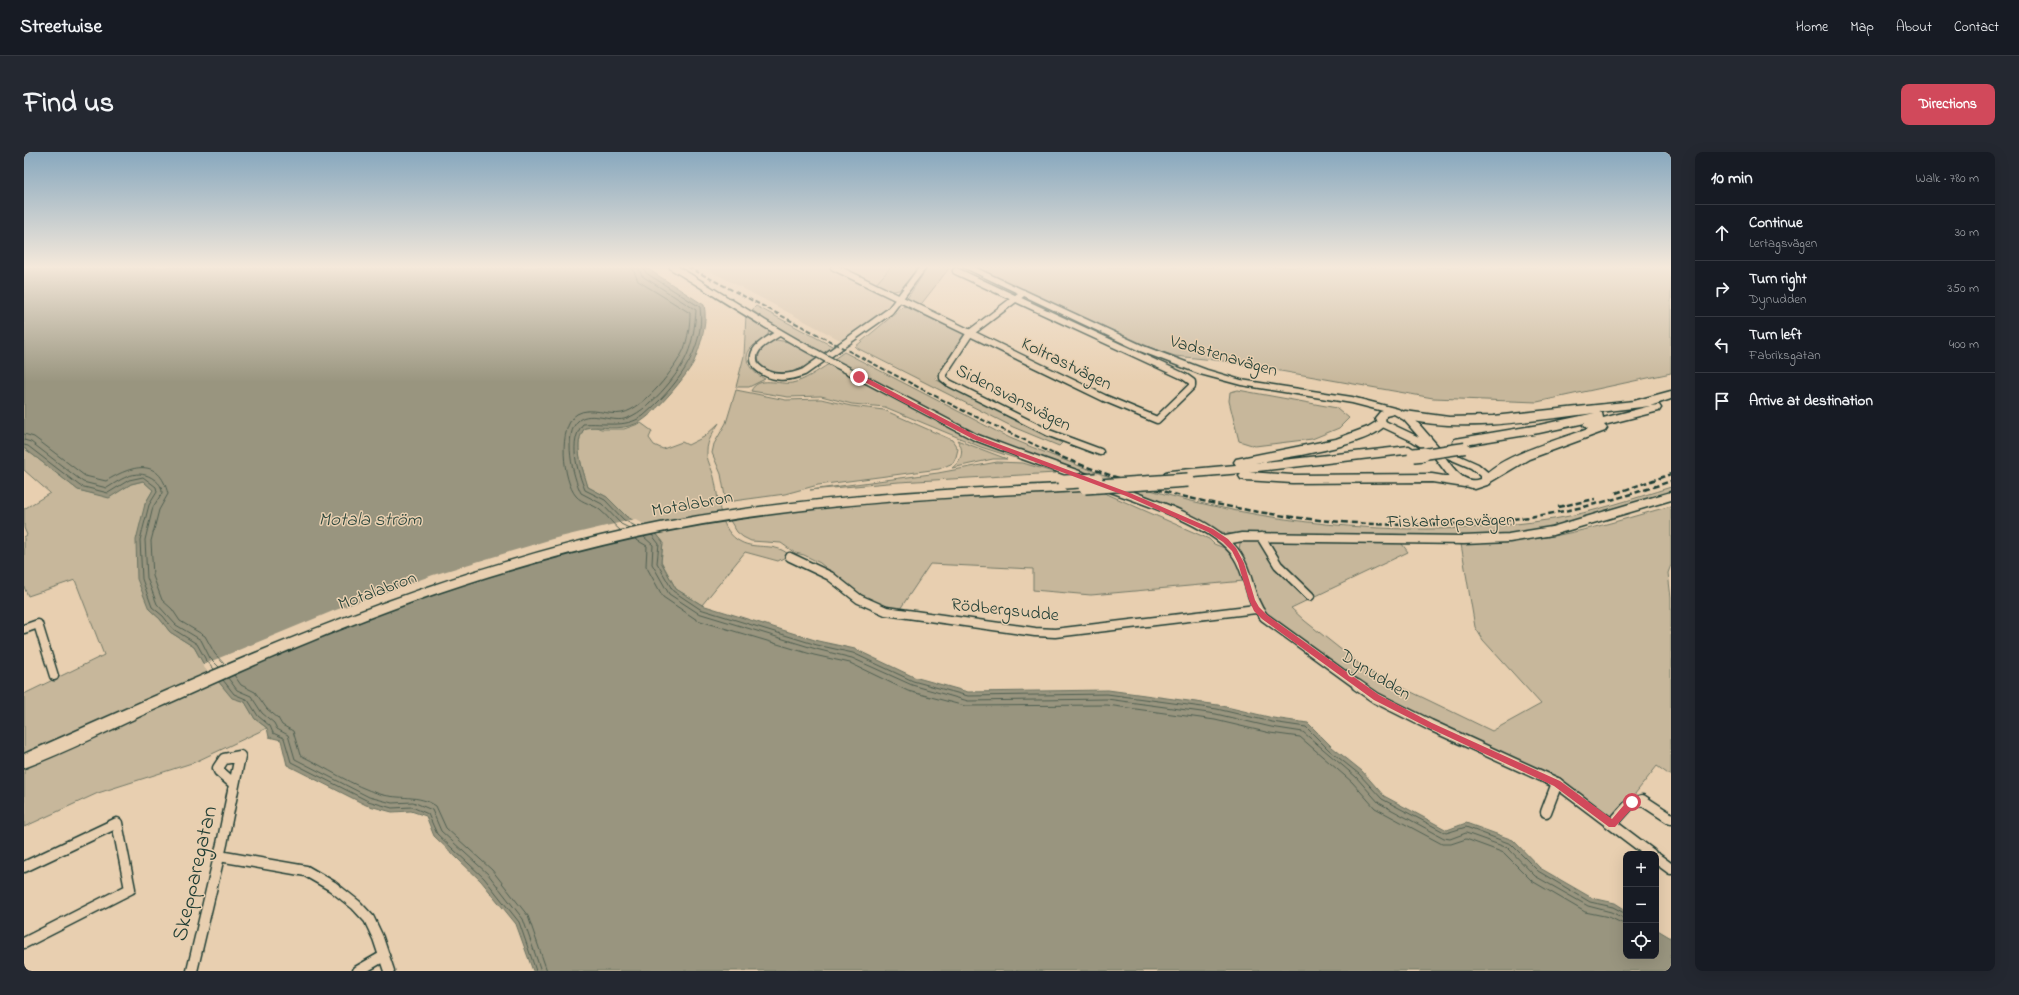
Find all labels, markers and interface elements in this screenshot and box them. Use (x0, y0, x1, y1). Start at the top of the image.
text: Streetwise (20, 14, 102, 41)
text: Home (1796, 17, 1828, 38)
text: Map (1850, 17, 1874, 38)
text: About (1896, 17, 1932, 38)
text: Contact (1954, 17, 1999, 38)
text: Find us (24, 84, 114, 125)
button: Directions (1901, 84, 1995, 125)
text: 10 min (1711, 166, 1753, 191)
text: Walk · 780 m (1916, 169, 1979, 188)
text: Continue (1749, 212, 1803, 234)
icon: ahead (1711, 222, 1733, 244)
text: 30 m (1955, 223, 1979, 242)
text: Lertagsvägen (1749, 234, 1817, 253)
text: Turn right (1749, 268, 1807, 290)
icon: right (1711, 278, 1733, 300)
text: 350 m (1947, 279, 1979, 298)
text: Dynudden (1749, 290, 1806, 309)
text: Turn left (1749, 324, 1802, 346)
street label: Vadstenavägen (1165, 329, 1281, 386)
street label: Koltrastvägen (1016, 332, 1116, 399)
icon: left (1711, 334, 1733, 356)
text: 400 m (1949, 335, 1979, 354)
text: Fabriksgatan (1749, 346, 1821, 365)
street label: Sidensvansvägen (950, 358, 1076, 440)
route end (850, 368, 868, 386)
icon: arrive (1711, 390, 1733, 412)
text: Arrive at destination (1749, 390, 1873, 412)
street label: Motalabron (650, 485, 735, 525)
water label: Motala ström (319, 507, 422, 534)
street label: Fiskartorpsvägen (1386, 508, 1516, 537)
street label: Motalabron (335, 566, 421, 618)
street label: Rödbergsudde (949, 592, 1061, 631)
street label: Dynudden (1333, 643, 1416, 708)
route start (1623, 793, 1641, 811)
street label: Skepparegatan (165, 803, 228, 945)
map controls (1623, 851, 1659, 959)
button: + (1623, 851, 1659, 887)
button: − (1623, 887, 1659, 923)
button: locate (1623, 923, 1659, 959)

